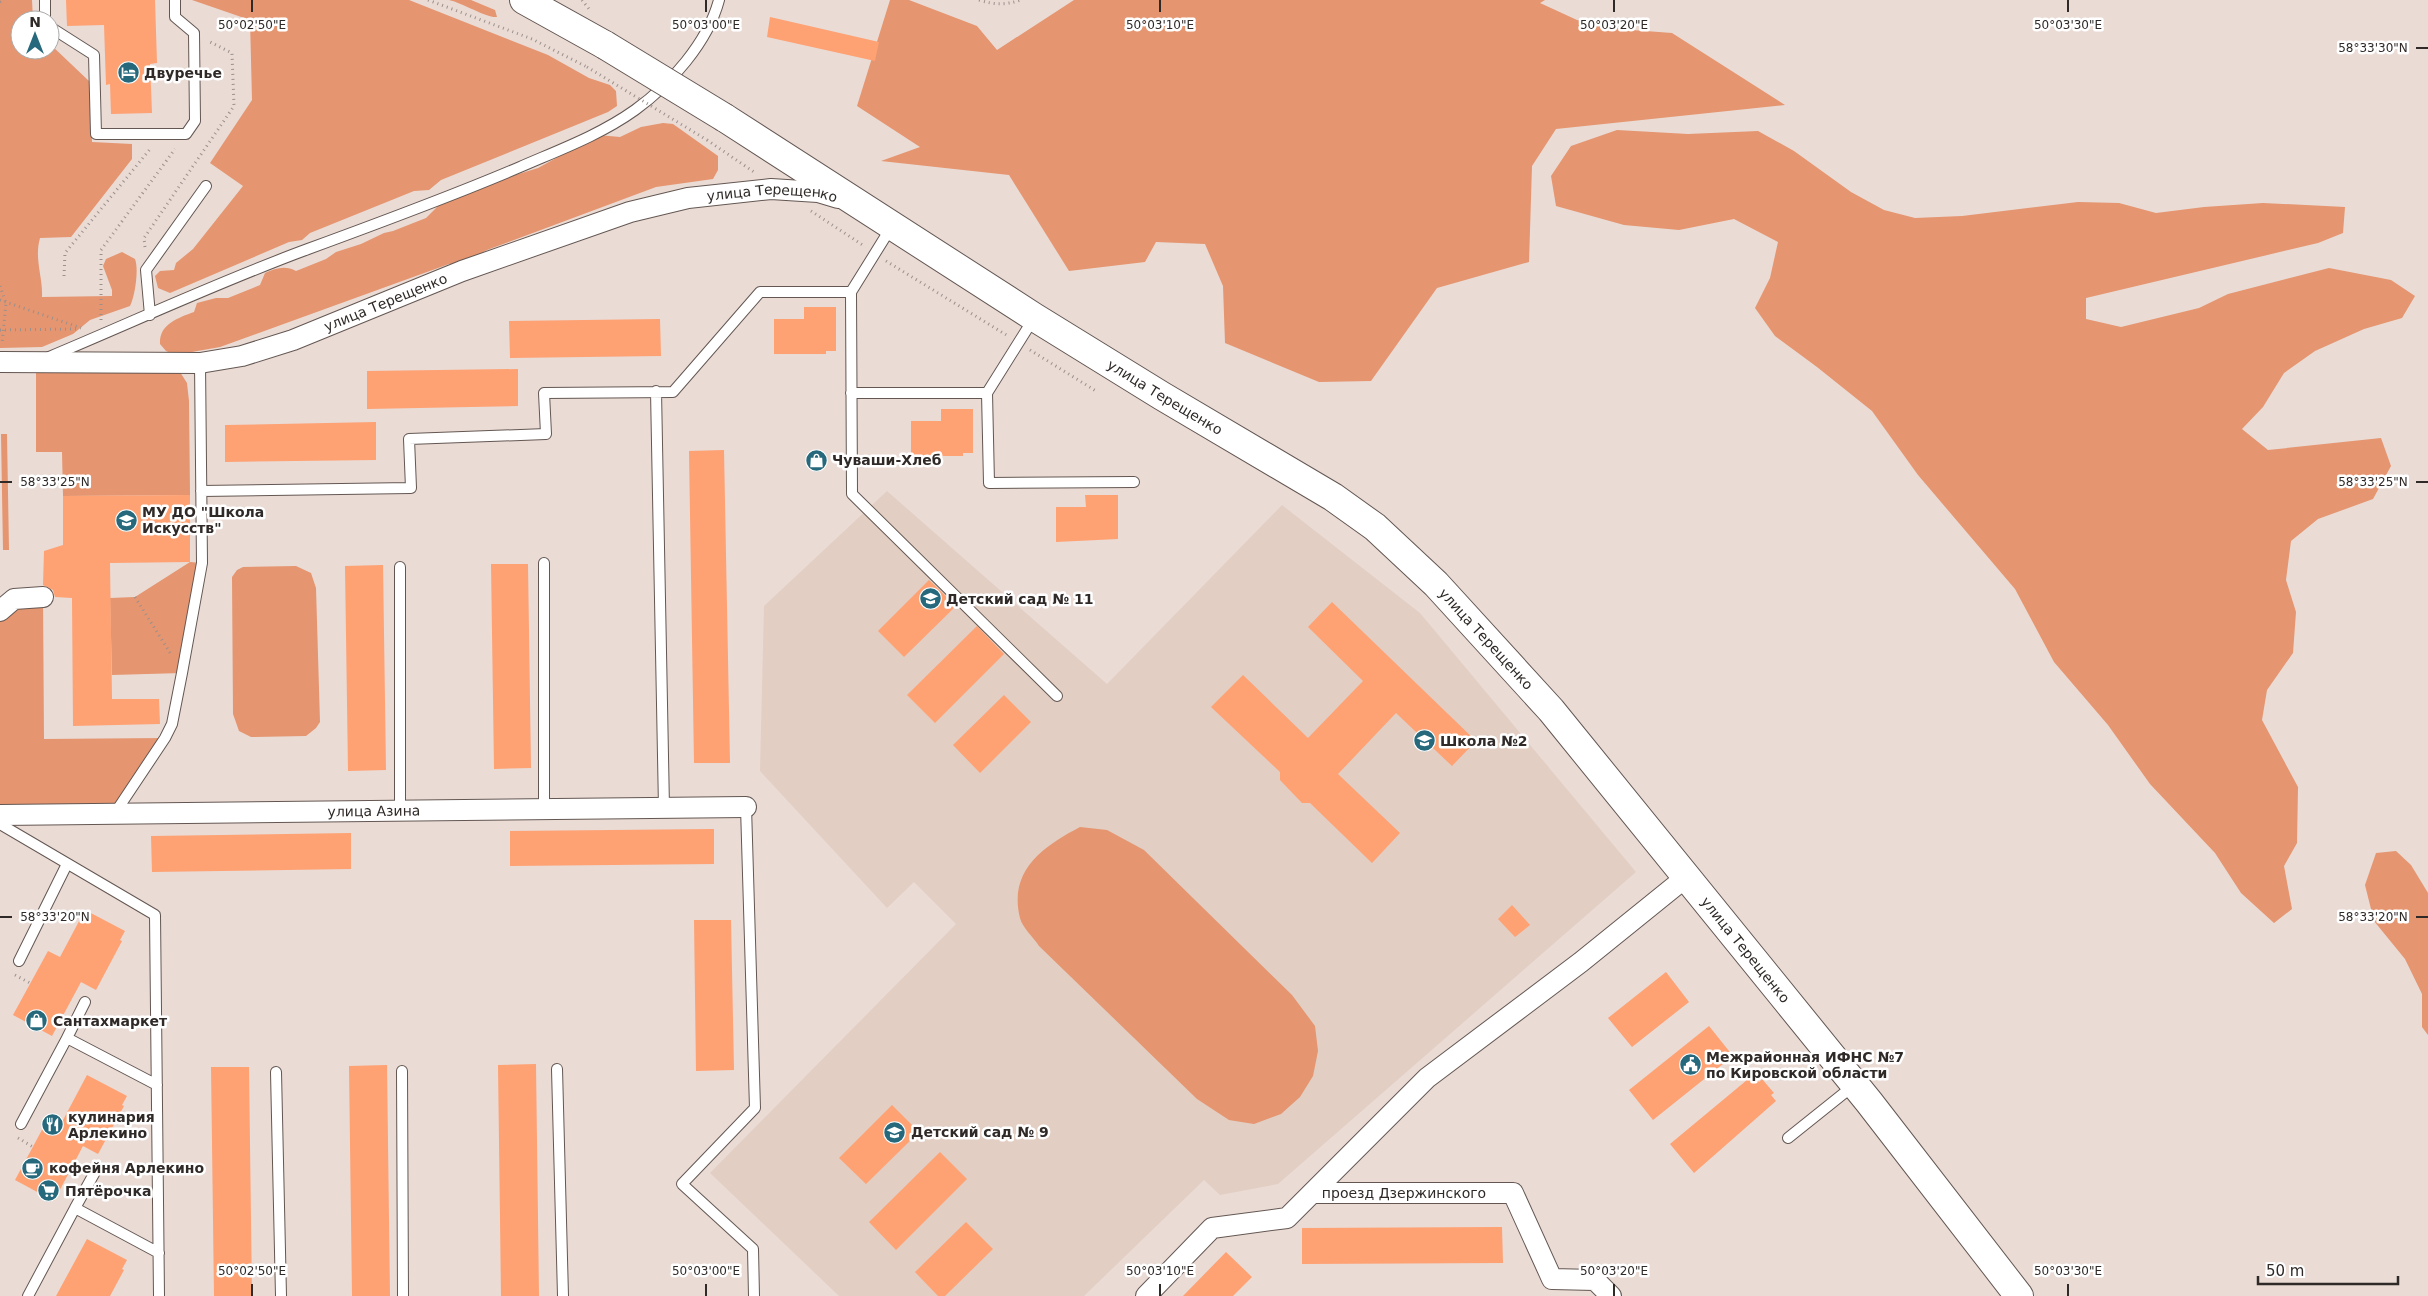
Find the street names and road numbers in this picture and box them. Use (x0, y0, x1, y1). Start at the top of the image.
street label: улица Терещенко (706, 181, 839, 205)
street label: улица Терещенко (322, 270, 450, 335)
street label: улица Терещенко (1104, 356, 1225, 438)
street label: улица Терещенко (1436, 585, 1536, 693)
street label: улица Азина (327, 802, 420, 819)
street label: улица Терещенко (1698, 894, 1793, 1006)
street label: проезд Дзержинского (1322, 1185, 1486, 1201)

